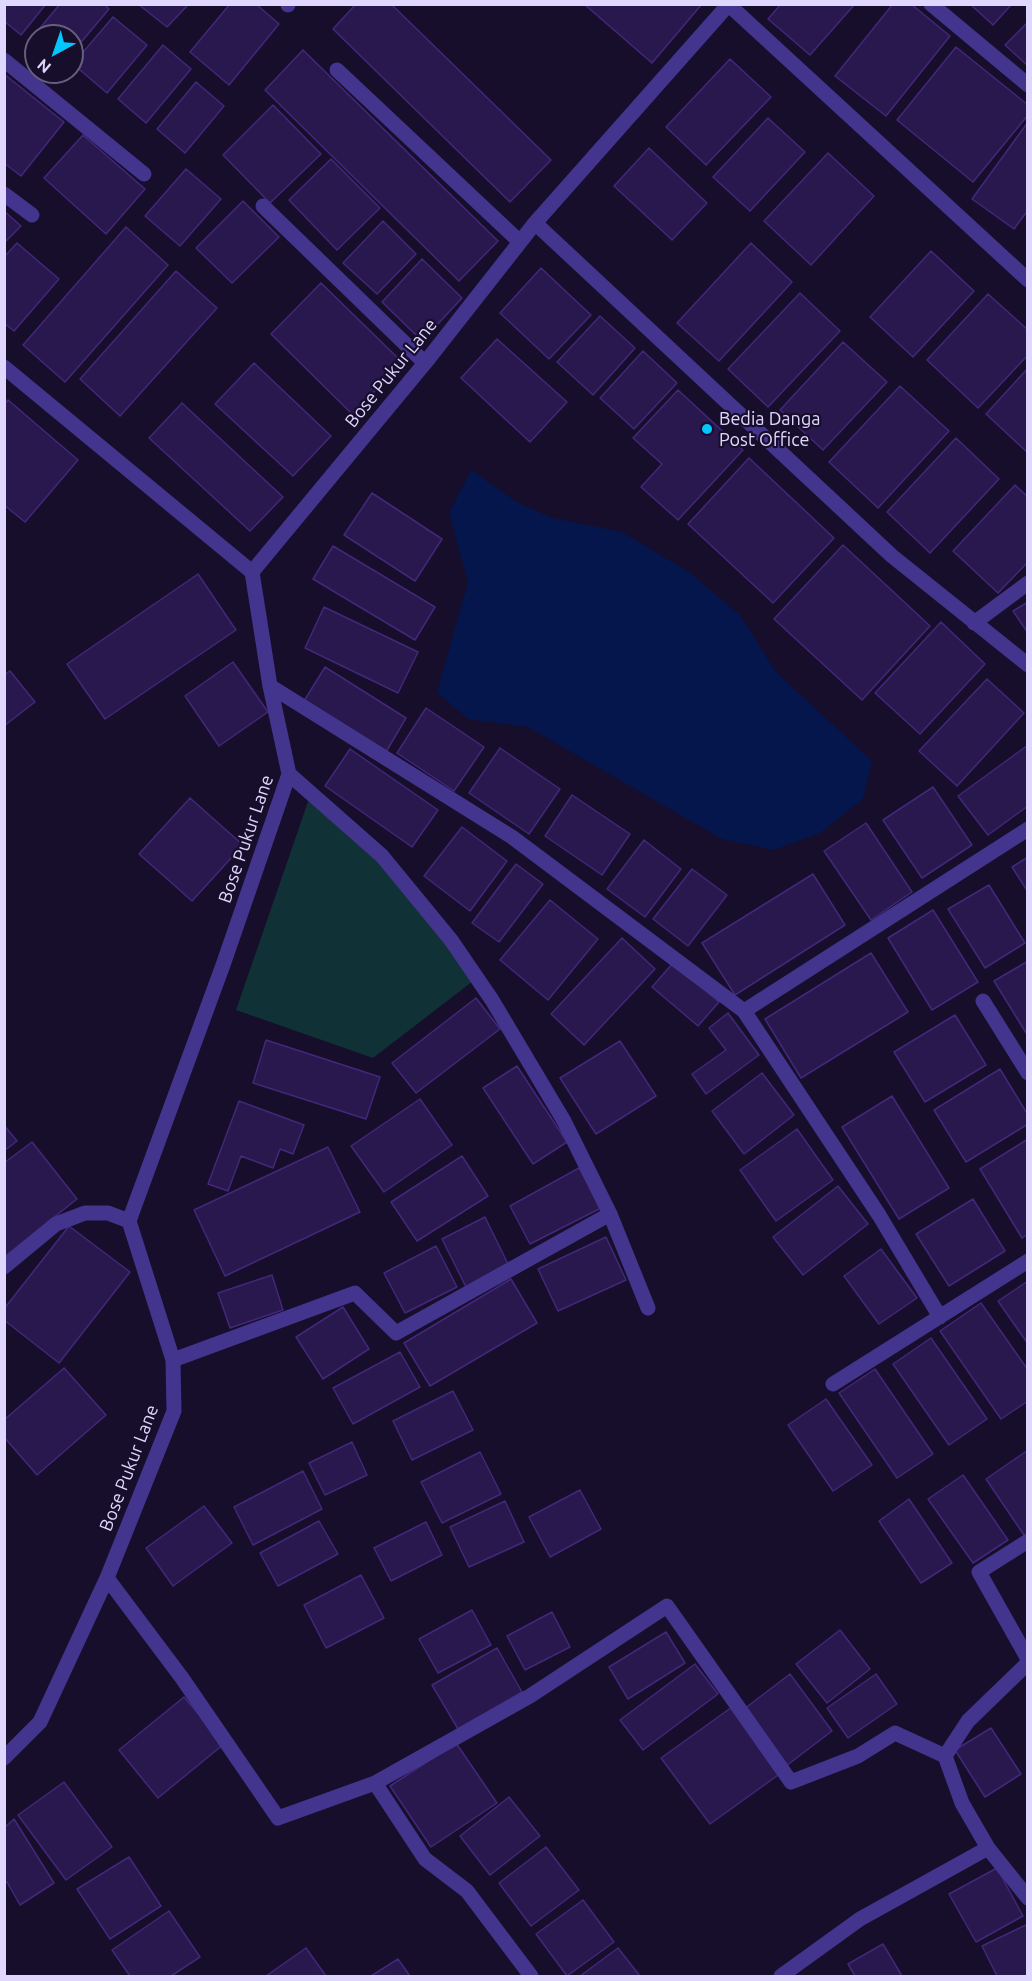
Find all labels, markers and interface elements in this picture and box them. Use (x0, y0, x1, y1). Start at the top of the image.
north arrow (24, 24, 84, 84)
text: N (33, 56, 54, 77)
street label: Bose Pukur Lane (341, 314, 441, 432)
place label: Bedia Danga Post Office (719, 408, 820, 450)
marker: Bedia Danga Post Office (700, 422, 714, 436)
street label: Bose Pukur Lane (214, 772, 278, 906)
street label: Bose Pukur Lane (95, 1402, 163, 1534)

